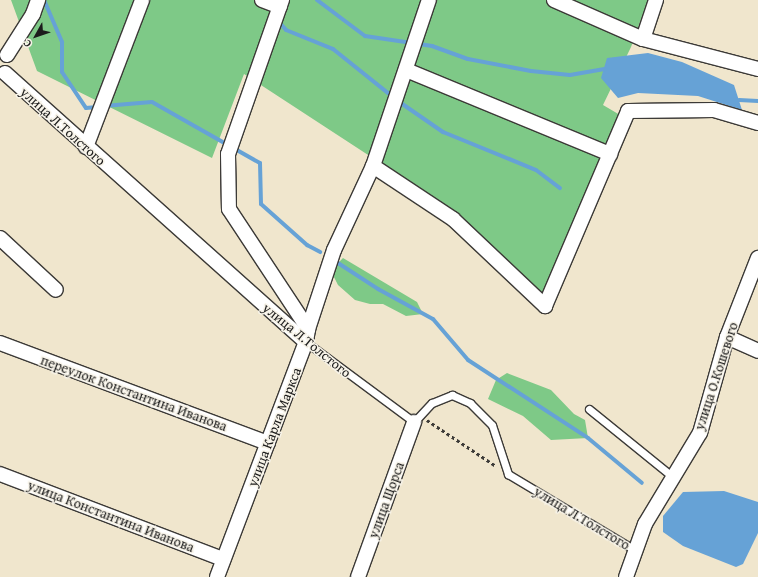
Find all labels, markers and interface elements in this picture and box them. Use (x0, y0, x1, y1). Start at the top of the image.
north arrow (16, 16, 56, 56)
text: С (19, 36, 35, 51)
street label: улица Л.Толстого (17, 83, 109, 169)
street label: улица Л.Толстого (259, 299, 355, 381)
street label: улица О.Кошевого (691, 320, 741, 432)
street label: переулок Константина Иванова (38, 351, 230, 435)
street label: улица Карла Маркса (243, 365, 305, 489)
street label: улица Щорса (364, 459, 408, 541)
street label: улица Константина Иванова (25, 476, 197, 556)
street label: улица Л.Толстого (531, 483, 633, 553)

